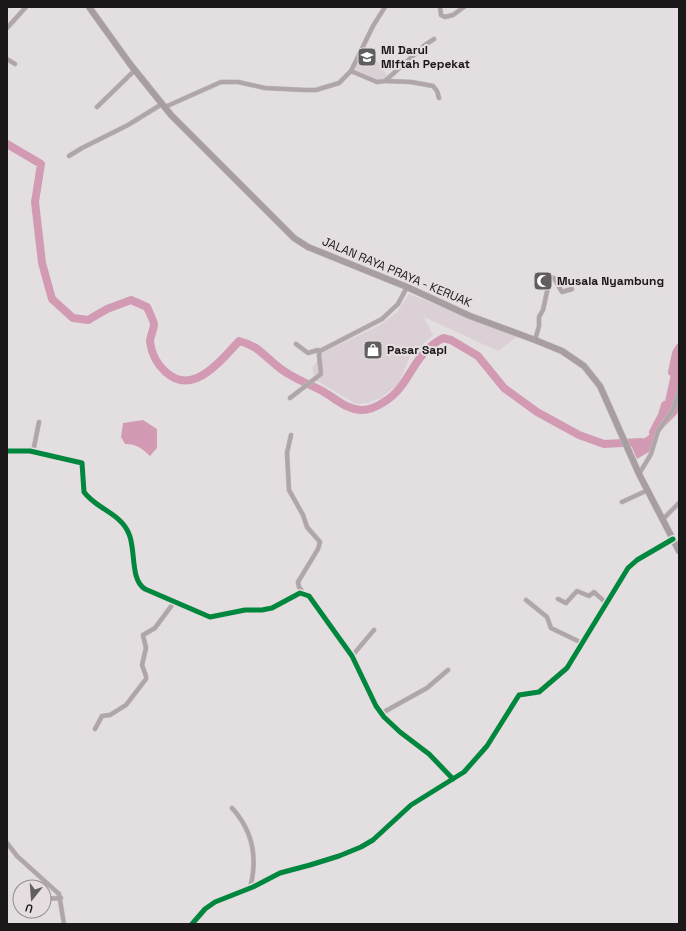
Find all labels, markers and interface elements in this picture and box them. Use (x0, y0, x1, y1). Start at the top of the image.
place label: MI Darul Miftah Pepekat (381, 42, 470, 72)
school or university icon: MI Darul Miftah Pepekat (356, 46, 378, 68)
street label: JALAN RAYA PRAYA - KERUAK (320, 233, 475, 311)
mosque icon: Musala Nyambung (532, 270, 554, 292)
place label: Musala Nyambung (557, 273, 664, 289)
shop icon: Pasar Sapi (362, 339, 384, 361)
place label: Pasar Sapi (387, 342, 447, 358)
north arrow (12, 879, 52, 919)
text: U (23, 901, 35, 916)

